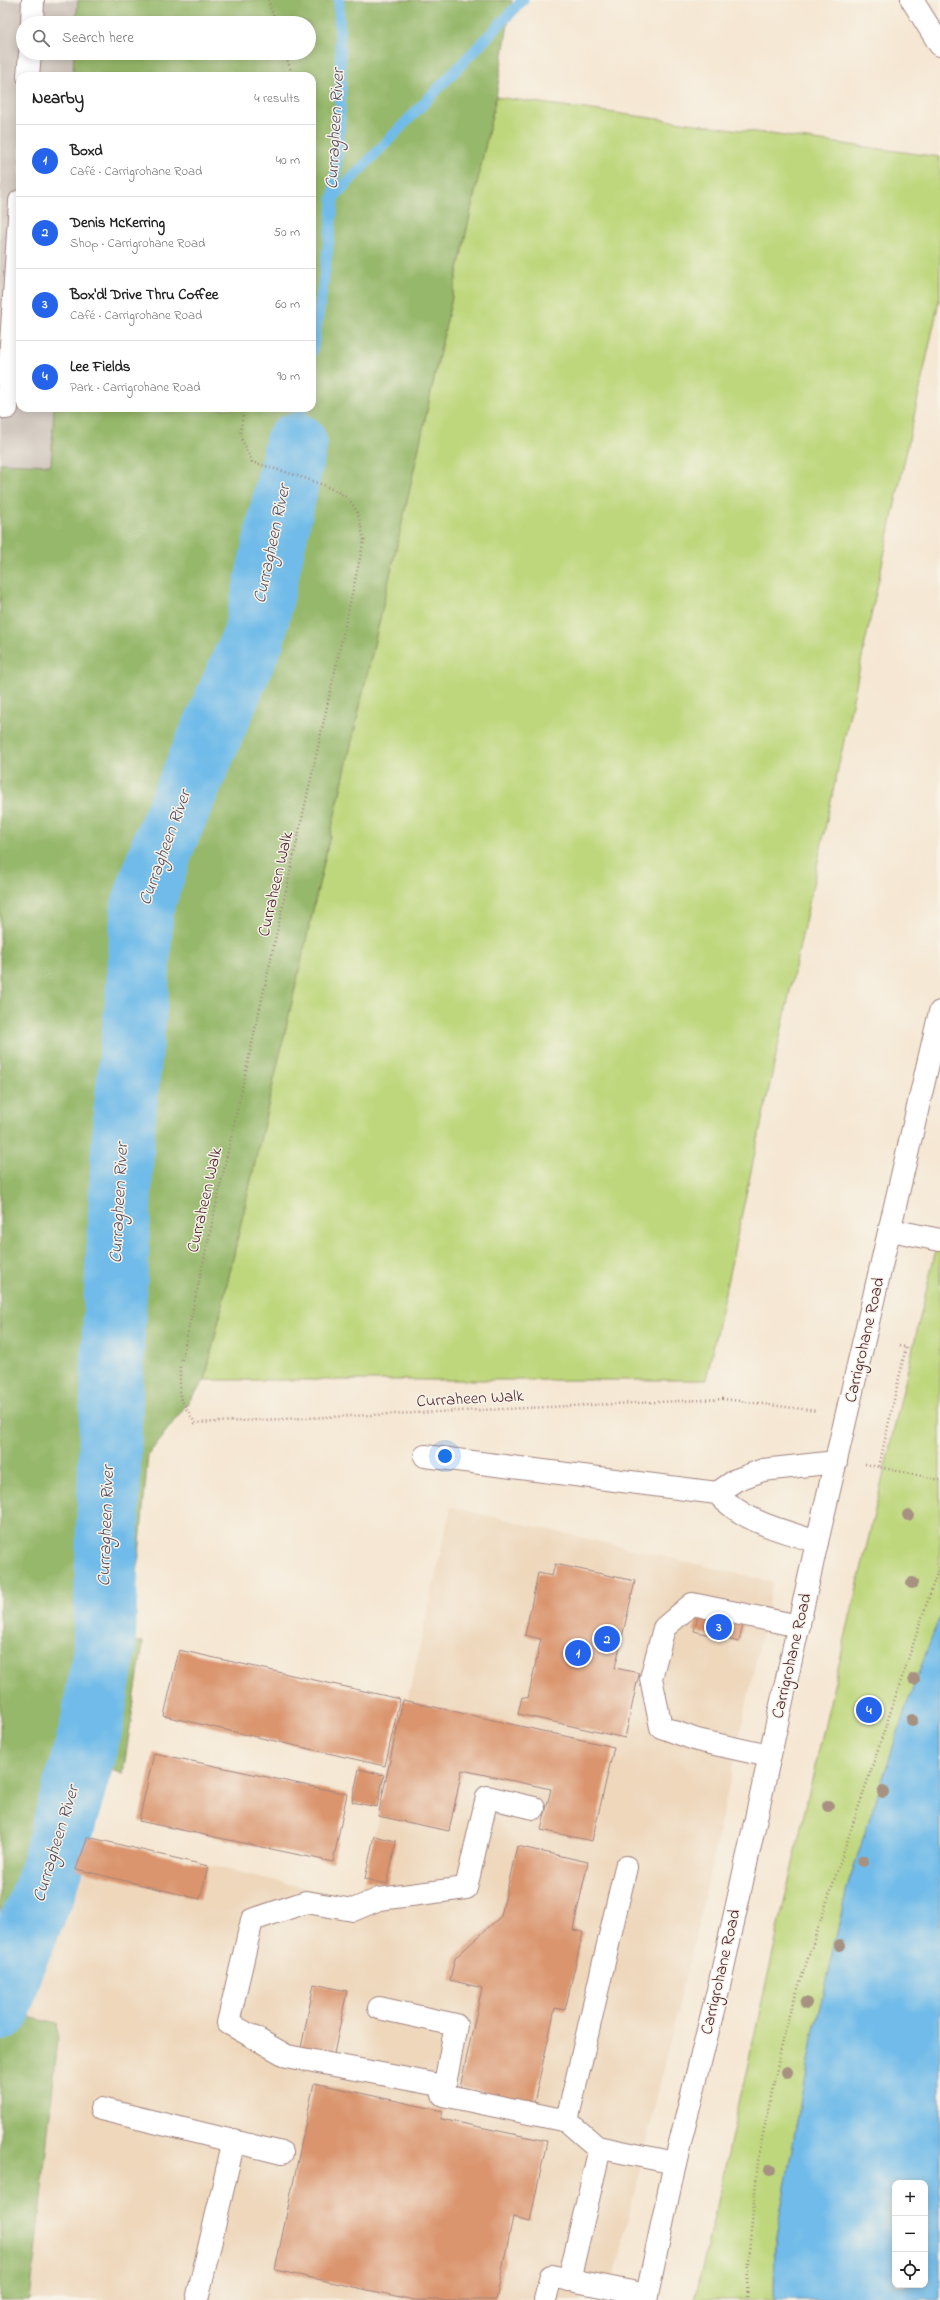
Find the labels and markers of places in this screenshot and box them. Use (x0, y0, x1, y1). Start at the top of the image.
pin: 3 (706, 1612, 732, 1642)
pin: 2 (594, 1624, 620, 1654)
pin: 1 (565, 1638, 591, 1668)
pin: 4 (856, 1695, 882, 1725)

